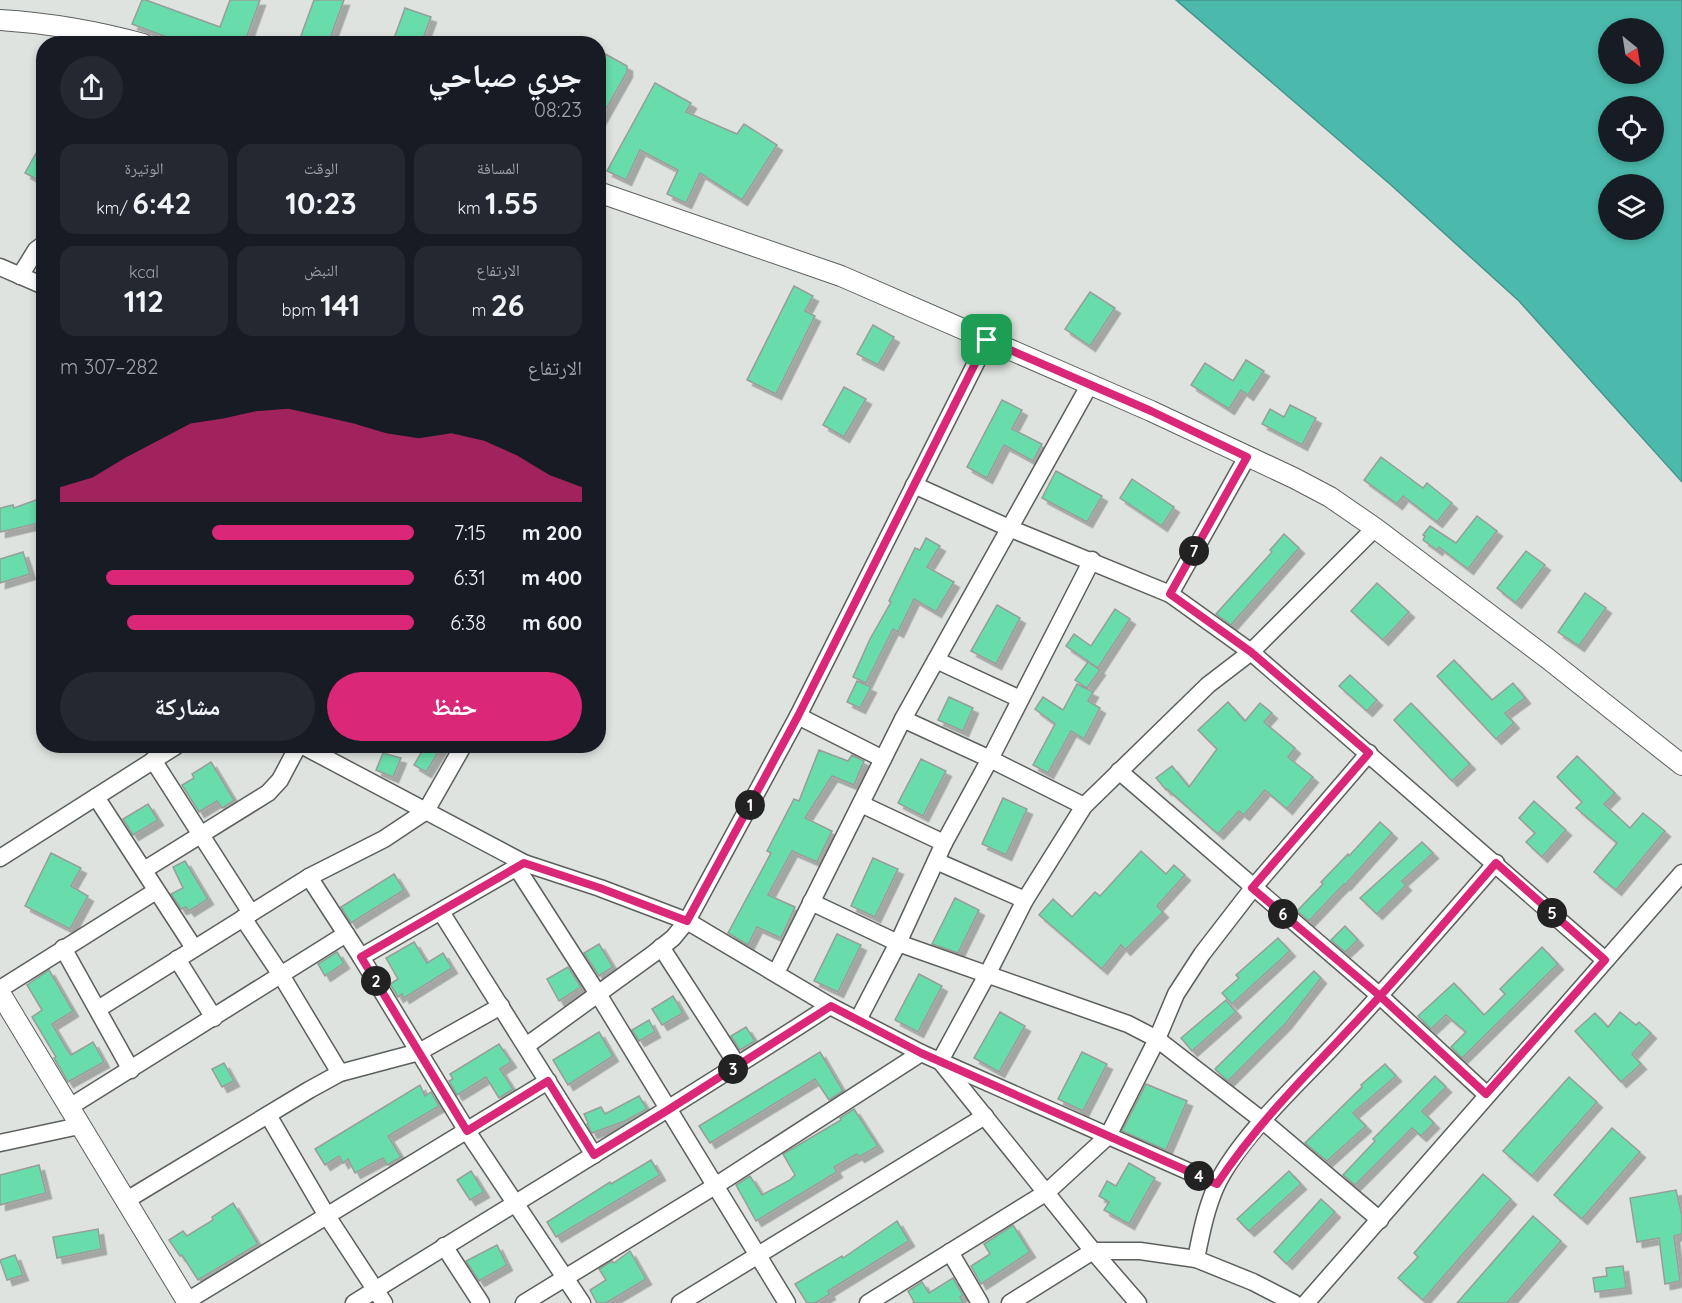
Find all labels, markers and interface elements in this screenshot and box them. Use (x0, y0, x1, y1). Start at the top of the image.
north arrow (1598, 18, 1664, 84)
map controls (1598, 18, 1664, 240)
text: جري صباحي (428, 54, 582, 95)
button: share (60, 56, 123, 119)
button: locate (1598, 96, 1664, 162)
text: 08:23 (534, 97, 582, 122)
text: الوتيرة (125, 158, 163, 178)
text: الوقت (304, 158, 338, 178)
text: المسافة (477, 158, 519, 178)
button: layers (1598, 174, 1664, 240)
text: 6:42 (132, 184, 192, 222)
text: 10:23 (285, 184, 357, 222)
text: 1.55 (485, 184, 539, 222)
text: /km (96, 198, 132, 218)
text: km (457, 198, 485, 218)
text: النبض (304, 260, 338, 280)
text: الارتفاع (476, 260, 520, 280)
text: kcal (129, 262, 159, 282)
text: 112 (124, 282, 164, 320)
text: 141 (320, 286, 360, 324)
text: 26 (491, 286, 524, 324)
text: bpm (282, 300, 320, 320)
text: m (472, 300, 491, 320)
pin (961, 314, 1012, 365)
icon: arrive (970, 323, 1003, 356)
text: 282–307 m (60, 354, 158, 379)
text: الارتفاع (527, 355, 582, 380)
text: 7:15 (454, 520, 486, 545)
text: 200 m (522, 520, 582, 545)
pin: 7 (1179, 536, 1209, 566)
text: 7 (1190, 541, 1198, 561)
text: 6:31 (454, 565, 486, 590)
text: 400 m (522, 565, 582, 590)
text: 6:38 (450, 610, 486, 635)
text: 600 m (522, 610, 582, 635)
button: مشاركة (60, 672, 315, 741)
button: حفظ (327, 672, 582, 741)
pin: 1 (735, 790, 765, 820)
text: 1 (747, 795, 753, 815)
pin: 5 (1537, 898, 1567, 928)
pin: 6 (1268, 899, 1298, 929)
text: 5 (1547, 903, 1557, 923)
text: 6 (1279, 904, 1287, 924)
pin: 2 (361, 966, 391, 996)
text: 2 (371, 971, 381, 991)
pin: 3 (718, 1054, 748, 1084)
text: 3 (729, 1059, 737, 1079)
pin: 4 (1184, 1161, 1214, 1191)
text: 4 (1194, 1166, 1204, 1186)

